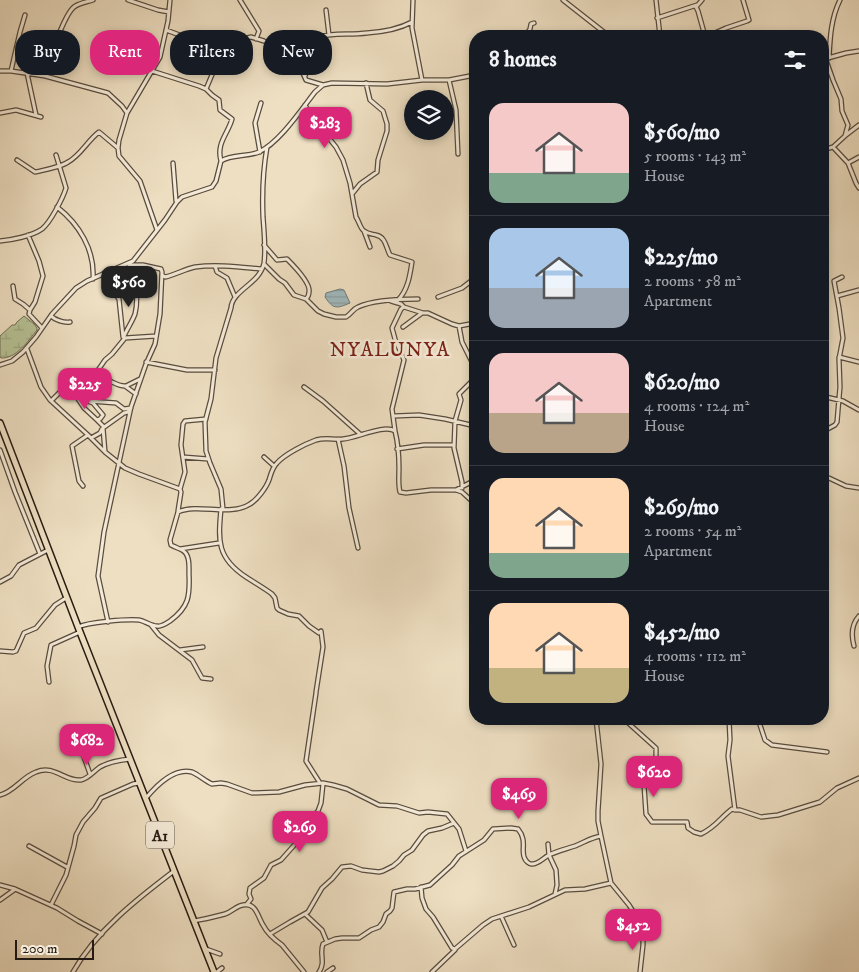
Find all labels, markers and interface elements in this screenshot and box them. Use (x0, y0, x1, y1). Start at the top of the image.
chip: Buy (15, 30, 80, 75)
chip: Rent (90, 30, 160, 75)
chip: Filters (170, 30, 253, 75)
chip: New (263, 30, 332, 75)
icon: filters (781, 46, 809, 74)
text: 8 homes (489, 47, 557, 73)
map controls (404, 90, 454, 140)
button: layers (404, 90, 454, 140)
pin: $283 (295, 106, 355, 149)
text: $283 (310, 113, 340, 133)
text: $560/mo (644, 120, 720, 146)
icon: home (529, 123, 589, 183)
text: 5 rooms · 143 m² (644, 146, 746, 166)
text: House (644, 166, 685, 186)
text: $225/mo (644, 245, 718, 271)
icon: home (529, 248, 589, 308)
pin: $560 (99, 266, 159, 308)
text: 2 rooms · 58 m² (644, 271, 741, 291)
text: $560 (112, 272, 146, 292)
text: Apartment (644, 291, 712, 311)
district label: NYALUNYA (330, 338, 450, 363)
pin: $225 (55, 368, 115, 410)
text: $620/mo (644, 370, 720, 396)
icon: home (529, 373, 589, 433)
text: $225 (69, 374, 101, 394)
text: 4 rooms · 124 m² (644, 396, 749, 416)
text: House (644, 416, 685, 436)
text: $269/mo (644, 495, 719, 521)
icon: home (529, 498, 589, 558)
text: 2 rooms · 54 m² (644, 521, 741, 541)
text: Apartment (644, 541, 712, 561)
text: $452/mo (644, 620, 720, 646)
icon: home (529, 623, 589, 683)
text: 4 rooms · 112 m² (644, 646, 746, 666)
text: House (644, 666, 685, 686)
pin: $682 (57, 724, 117, 766)
text: $682 (71, 730, 103, 750)
pin: $620 (624, 756, 684, 798)
text: $620 (637, 762, 671, 782)
pin: $469 (489, 778, 549, 820)
text: $469 (502, 784, 536, 804)
pin: $269 (270, 810, 330, 853)
text: $269 (284, 817, 316, 837)
road number: A1 (146, 822, 174, 848)
pin: $452 (603, 908, 663, 951)
text: $452 (616, 915, 650, 935)
scale bar (15, 937, 94, 960)
text: 200 m (22, 940, 57, 958)

